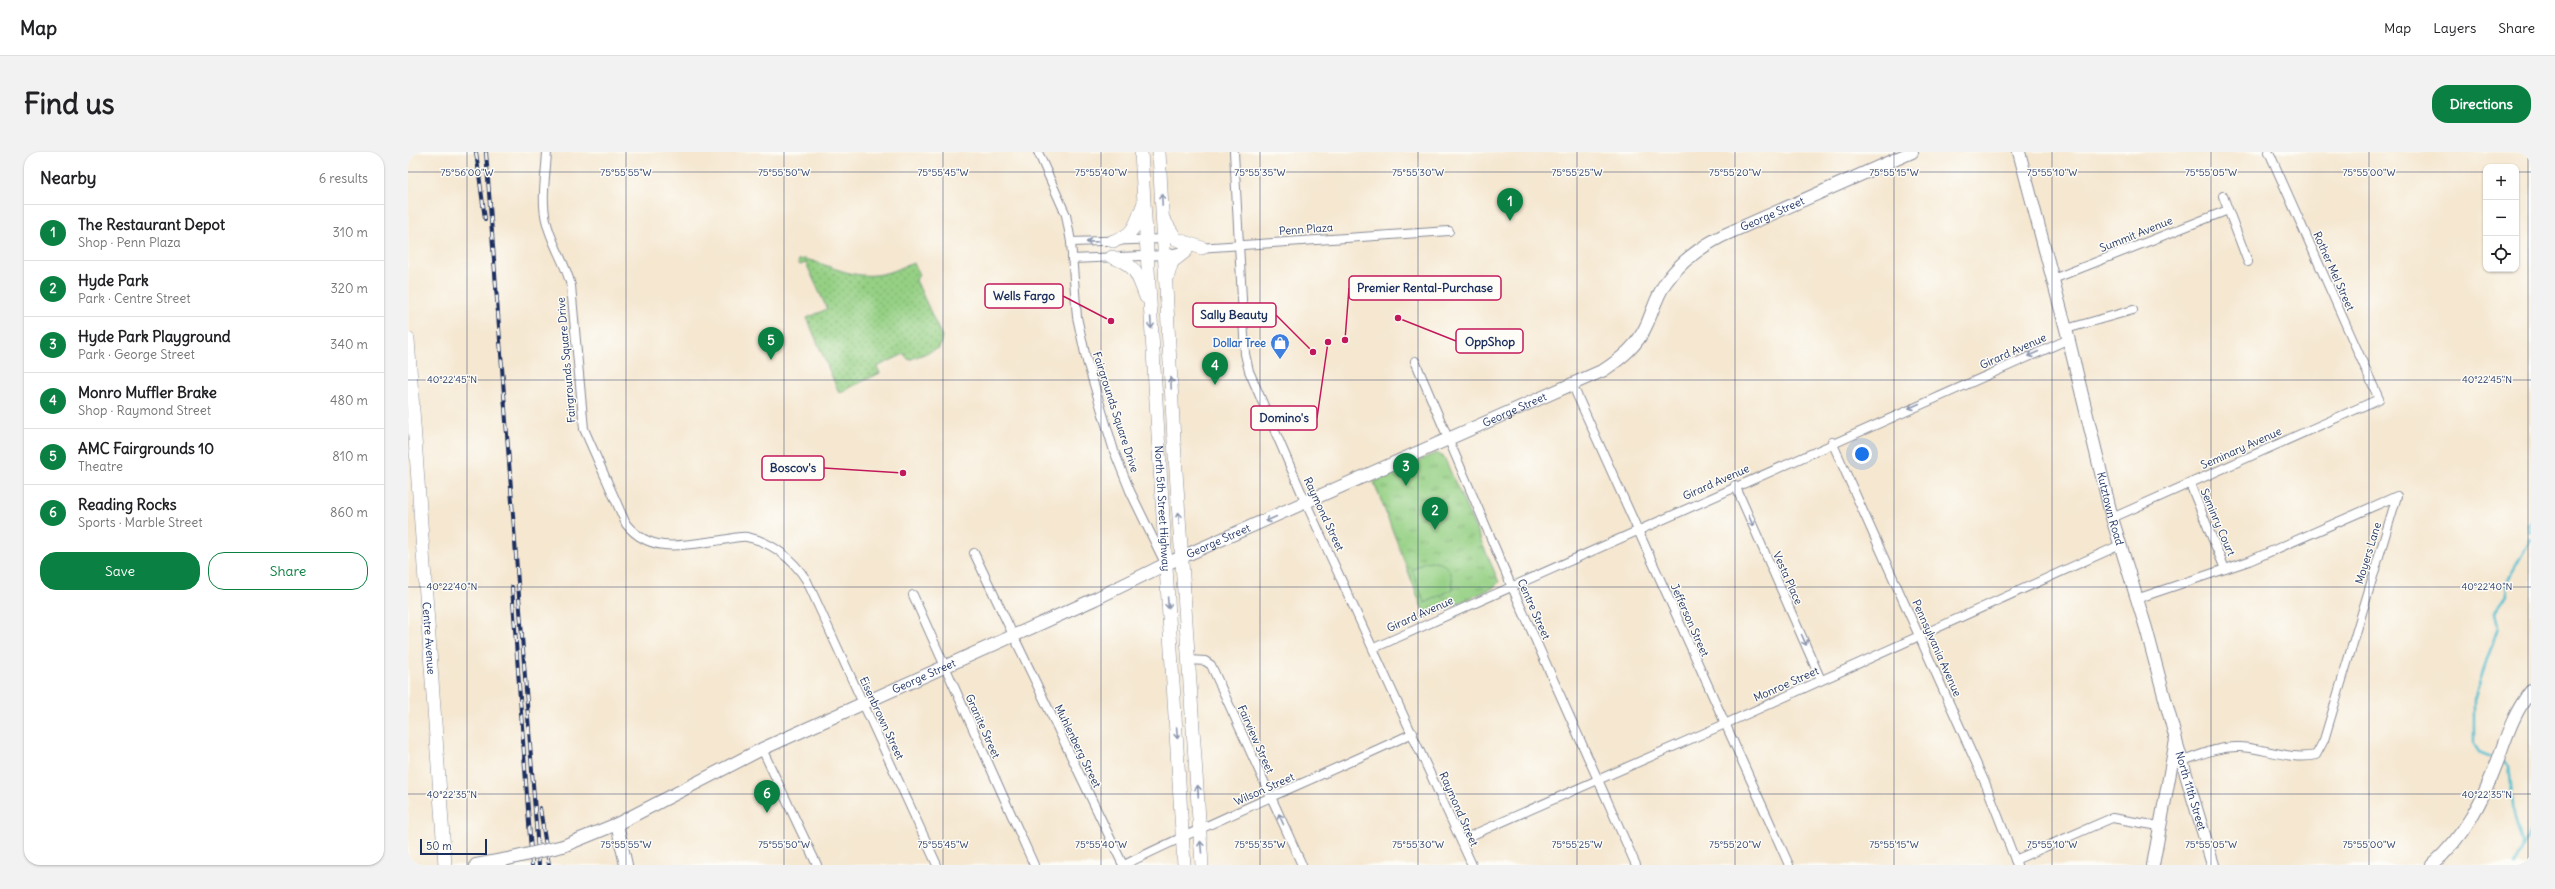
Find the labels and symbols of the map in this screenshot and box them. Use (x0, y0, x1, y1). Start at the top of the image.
text: 75°56'00"W (440, 166, 494, 179)
text: 75°55'55"W (600, 166, 652, 179)
text: 75°55'50"W (758, 166, 810, 179)
text: 75°55'45"W (917, 166, 969, 179)
text: 75°55'40"W (1075, 166, 1127, 179)
text: 75°55'35"W (1234, 166, 1286, 179)
text: 75°55'30"W (1392, 166, 1444, 179)
text: 75°55'25"W (1551, 166, 1603, 179)
text: 75°55'20"W (1709, 166, 1761, 179)
text: 75°55'15"W (1869, 166, 1919, 179)
text: 75°55'10"W (2027, 166, 2077, 179)
text: 75°55'05"W (2185, 166, 2237, 179)
text: 75°55'00"W (2342, 166, 2396, 179)
pin: 1 (1497, 188, 1523, 221)
street label: George Street (1738, 193, 1807, 234)
one-way arrow (1158, 194, 1165, 207)
street label: Summit Avenue (2097, 213, 2175, 255)
street label: Penn Plaza (1278, 220, 1334, 238)
street label: Rother Mel Street (2310, 229, 2358, 313)
one-way arrow (1086, 238, 1099, 245)
callout: Premier Rental-Purchase (1349, 276, 1501, 300)
text: Premier Rental-Purchase (1357, 280, 1493, 295)
callout: Wells Fargo (985, 284, 1063, 308)
text: Wells Fargo (993, 288, 1055, 304)
street label: Fairgrounds Square Drive (554, 297, 578, 423)
callout: Sally Beauty (1193, 303, 1276, 327)
text: Sally Beauty (1200, 307, 1268, 323)
one-way arrow (1147, 316, 1154, 329)
pin: 5 (758, 327, 784, 360)
callout: OppShop (1456, 329, 1523, 353)
street label: Girard Avenue (1978, 330, 2049, 372)
shop icon: Dollar Tree (1269, 332, 1291, 360)
text: OppShop (1465, 334, 1515, 350)
place label: Dollar Tree (1213, 336, 1266, 350)
street label: Fairgrounds Square Drive (1090, 350, 1142, 474)
one-way arrow (2027, 351, 2039, 359)
pin: 4 (1202, 352, 1228, 385)
text: 40°22'45"N (427, 373, 477, 386)
text: 40°22'45"N (2462, 373, 2512, 386)
one-way arrow (1168, 377, 1175, 390)
street label: George Street (1480, 389, 1549, 430)
one-way arrow (1908, 403, 1920, 411)
callout: Domino's (1251, 406, 1317, 430)
text: Domino's (1259, 410, 1309, 425)
street label: Seminary Avenue (2198, 424, 2284, 472)
your location (1852, 444, 1872, 464)
street label: North 5th Street Highway (1152, 445, 1173, 572)
pin: 3 (1393, 453, 1419, 486)
callout: Boscov's (762, 456, 824, 480)
text: Boscov's (770, 460, 817, 475)
street label: Girard Avenue (1681, 461, 1752, 503)
street label: Kutztown Road (2094, 470, 2127, 547)
street label: Raymond Street (1301, 475, 1347, 553)
street label: Seminry Court (2198, 486, 2239, 558)
pin: 2 (1422, 497, 1448, 530)
one-way arrow (1176, 512, 1183, 525)
one-way arrow (1265, 515, 1277, 523)
one-way arrow (1748, 515, 1755, 527)
street label: George Street (1184, 520, 1253, 561)
street label: Moyers Lane (2352, 520, 2384, 586)
street label: Vesta Place (1770, 549, 1806, 607)
street label: Centre Street (1514, 576, 1554, 642)
text: 40°22'40"N (427, 580, 477, 593)
text: 40°22'40"N (2462, 580, 2512, 593)
street label: Jefferson Street (1668, 581, 1712, 659)
street label: Girard Avenue (1385, 593, 1456, 635)
one-way arrow (1165, 596, 1172, 609)
street label: Pennsylvania Avenue (1909, 597, 1965, 699)
street label: Centre Avenue (420, 602, 439, 675)
one-way arrow (1801, 633, 1808, 645)
street label: George Street (890, 656, 958, 697)
street label: Monroe Street (1751, 663, 1821, 705)
street label: Eisenbrown Street (857, 674, 907, 762)
street label: Granite Street (963, 692, 1004, 761)
street label: Muhlenberg Street (1052, 702, 1104, 790)
street label: Fairview Street (1235, 703, 1277, 776)
one-way arrow (1174, 726, 1181, 739)
street label: North 11th Street (2172, 750, 2209, 832)
street label: Wilson Street (1232, 769, 1297, 809)
street label: Raymond Street (1436, 770, 1482, 849)
pin: 6 (754, 780, 780, 813)
one-way arrow (1194, 785, 1201, 798)
text: 40°22'35"N (427, 788, 477, 801)
text: 40°22'35"N (2462, 788, 2512, 801)
one-way arrow (1277, 813, 1284, 825)
scale bar (420, 837, 487, 856)
text: 75°55'55"W (600, 838, 652, 851)
text: 75°55'50"W (758, 838, 810, 851)
text: 75°55'45"W (917, 838, 969, 851)
text: 75°55'40"W (1075, 838, 1127, 851)
text: 75°55'35"W (1234, 838, 1286, 851)
text: 75°55'30"W (1392, 838, 1444, 851)
text: 75°55'25"W (1551, 838, 1603, 851)
text: 75°55'20"W (1709, 838, 1761, 851)
text: 75°55'15"W (1869, 838, 1919, 851)
text: 75°55'10"W (2027, 838, 2077, 851)
text: 75°55'05"W (2185, 838, 2237, 851)
text: 75°55'00"W (2342, 838, 2396, 851)
one-way arrow (1197, 841, 1204, 854)

